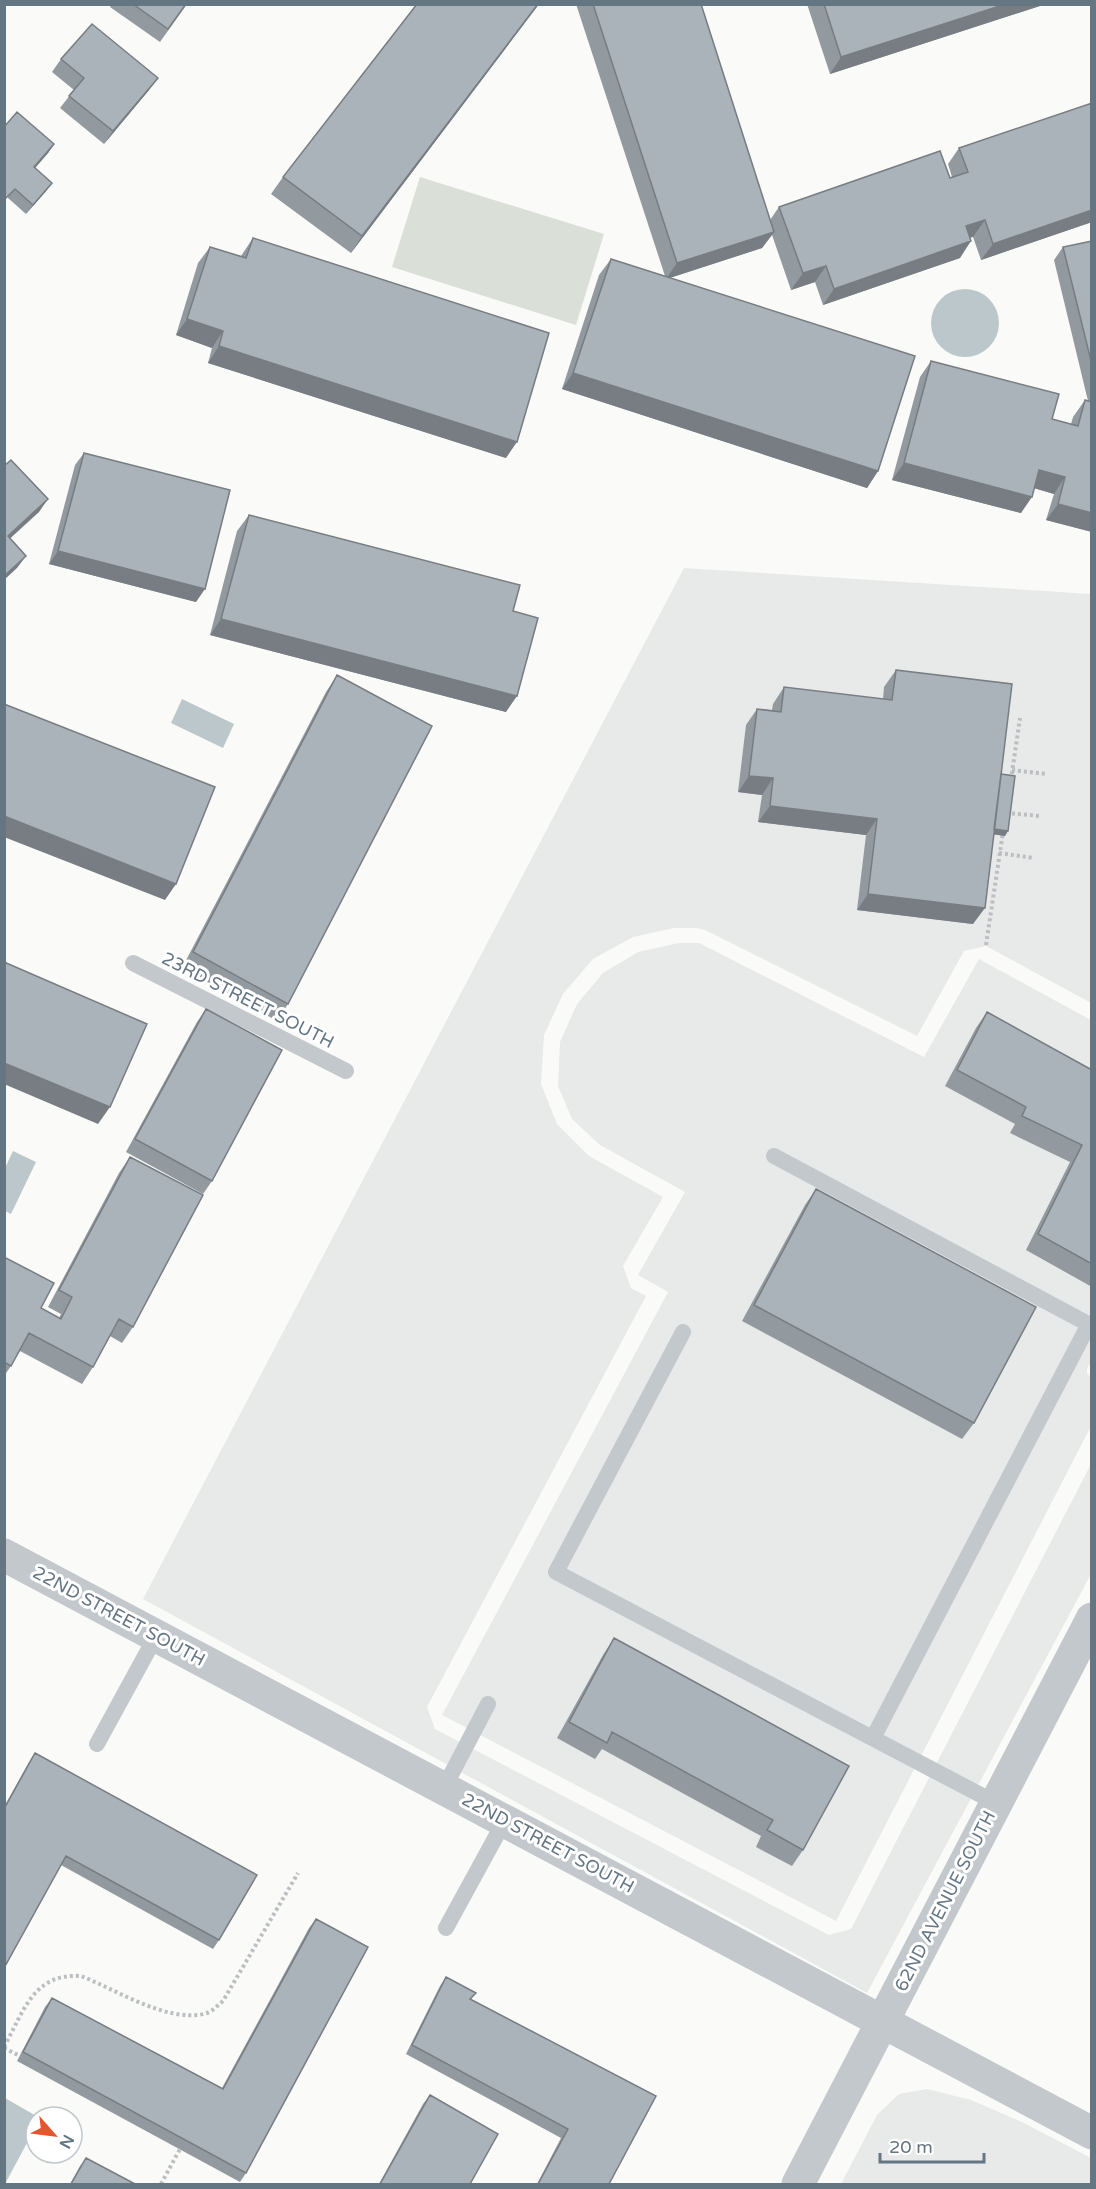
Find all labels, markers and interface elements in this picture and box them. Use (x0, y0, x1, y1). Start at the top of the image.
street label: 23RD STREET SOUTH (158, 947, 338, 1053)
street label: 22ND STREET SOUTH (29, 1561, 209, 1671)
street label: 22ND STREET SOUTH (458, 1788, 638, 1898)
street label: 62ND AVENUE SOUTH (890, 1807, 1000, 1995)
north arrow (24, 2105, 84, 2165)
scale bar (880, 2126, 984, 2164)
text: N (55, 2131, 78, 2152)
text: 20 m (889, 2136, 933, 2158)

